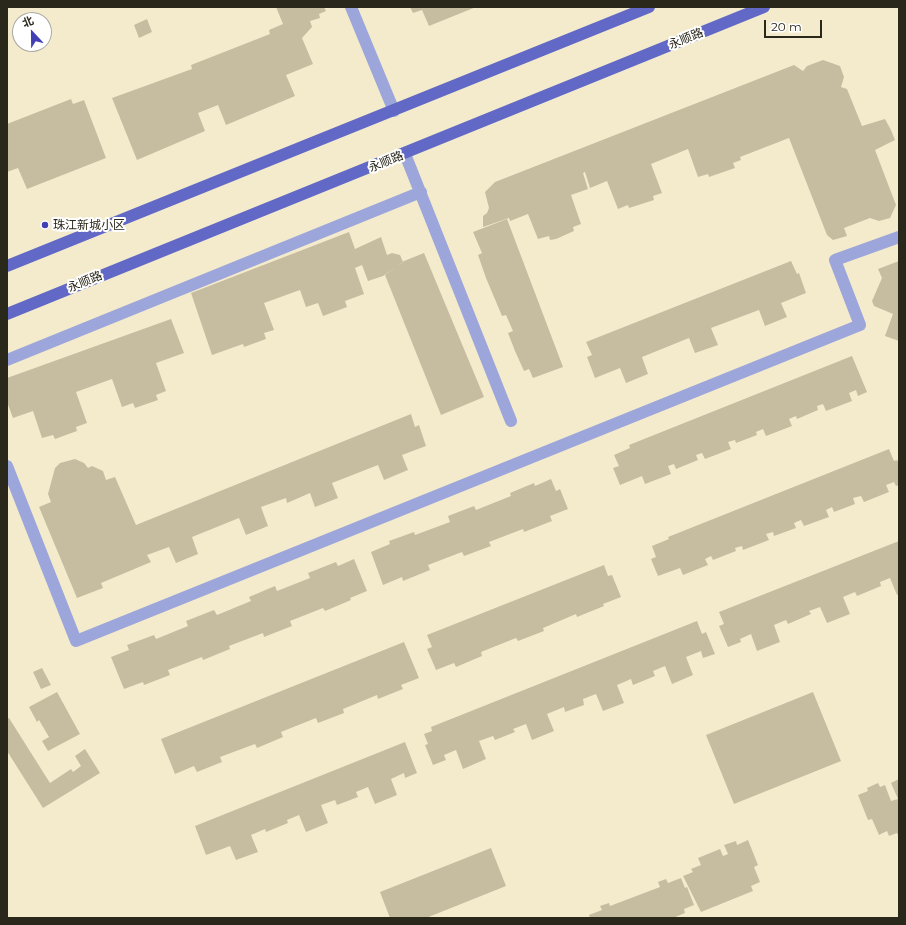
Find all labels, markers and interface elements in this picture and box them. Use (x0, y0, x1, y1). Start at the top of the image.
north arrow (12, 12, 52, 52)
scale bar (766, 12, 824, 38)
text: 北 (20, 13, 36, 30)
text: 20 m (771, 19, 802, 34)
street label: 永顺路 (667, 26, 705, 52)
street label: 永顺路 (367, 149, 405, 175)
place label: 珠江新城小区 (53, 218, 125, 232)
marker: 珠江新城小区 (40, 220, 50, 230)
street label: 永顺路 (66, 269, 104, 295)

